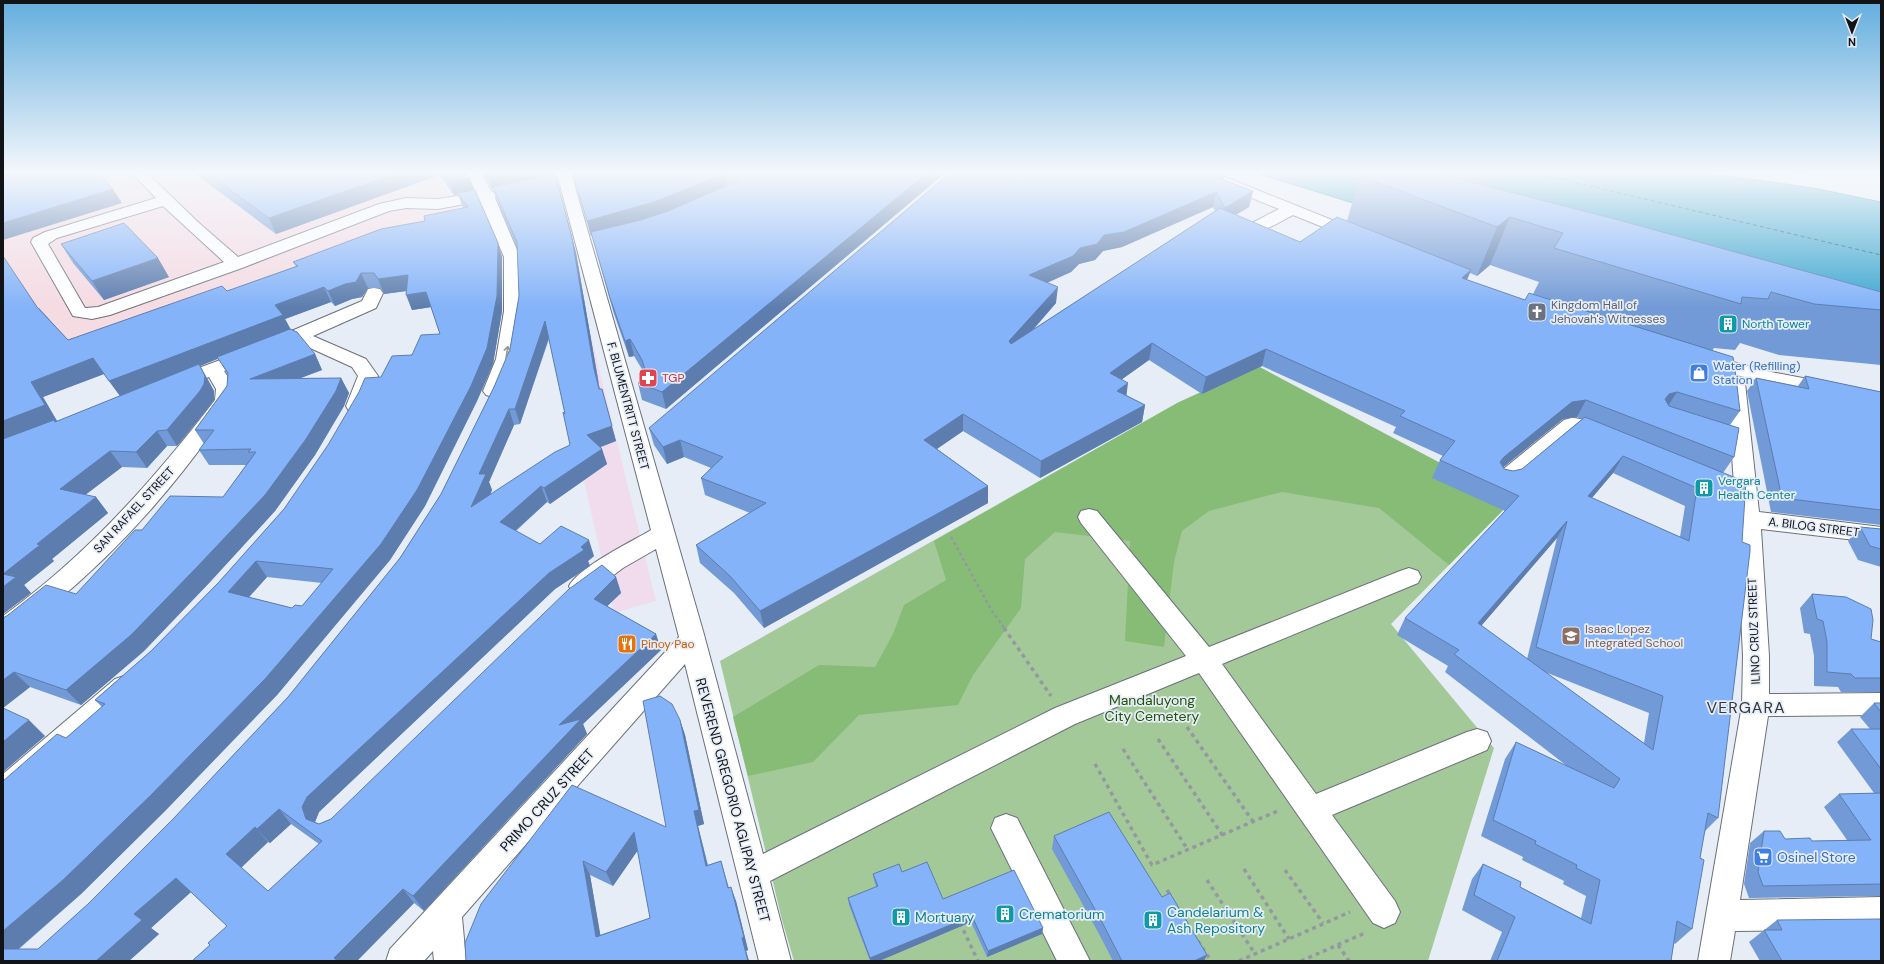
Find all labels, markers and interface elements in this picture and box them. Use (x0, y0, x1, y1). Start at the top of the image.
north arrow (1832, 12, 1872, 52)
text: N (1848, 35, 1856, 49)
place label: Kingdom Hall of Jehovah's Witnesses (1551, 297, 1665, 327)
church icon: Kingdom Hall of Jehovah's Witnesses (1526, 301, 1548, 323)
building icon: North Tower (1717, 313, 1739, 335)
place label: North Tower (1742, 316, 1810, 332)
street label: F. BLUMENTRITT STREET (603, 340, 653, 472)
one-way arrow (503, 346, 511, 359)
place label: Water (Refilling) Station (1713, 358, 1800, 388)
shop icon: Water (Refilling) Station (1688, 362, 1710, 384)
pharmacy icon: TGP (637, 367, 659, 389)
place label: TGP (662, 370, 684, 386)
street label: SAN RAFAEL STREET (90, 463, 178, 557)
place label: Vergara Health Center (1718, 473, 1796, 503)
building icon: Vergara Health Center (1693, 477, 1715, 499)
street label: A. BILOG STREET (1768, 513, 1861, 541)
street label: ILINO CRUZ STREET (1744, 577, 1764, 685)
place label: Isaac Lopez Integrated School (1585, 621, 1683, 651)
school or university icon: Isaac Lopez Integrated School (1560, 625, 1582, 647)
restaurant icon: Pinoy Pao (616, 633, 638, 655)
place label: Pinoy Pao (641, 636, 695, 652)
street label: REVEREND GREGORIO AGLIPAY STREET (692, 676, 774, 924)
park label: Mandaluyong City Cemetery (1105, 691, 1200, 725)
district label: VERGARA (1706, 697, 1786, 718)
street label: PRIMO CRUZ STREET (496, 745, 598, 855)
supermarket icon: Osinel Store (1752, 846, 1774, 868)
place label: Osinel Store (1777, 848, 1856, 866)
building icon: Crematorium (994, 903, 1016, 925)
place label: Candelarium & Ash Repository (1167, 903, 1265, 937)
place label: Crematorium (1019, 905, 1104, 923)
building icon: Mortuary (890, 906, 912, 928)
place label: Mortuary (915, 908, 975, 926)
building icon: Candelarium & Ash Repository (1142, 909, 1164, 931)

